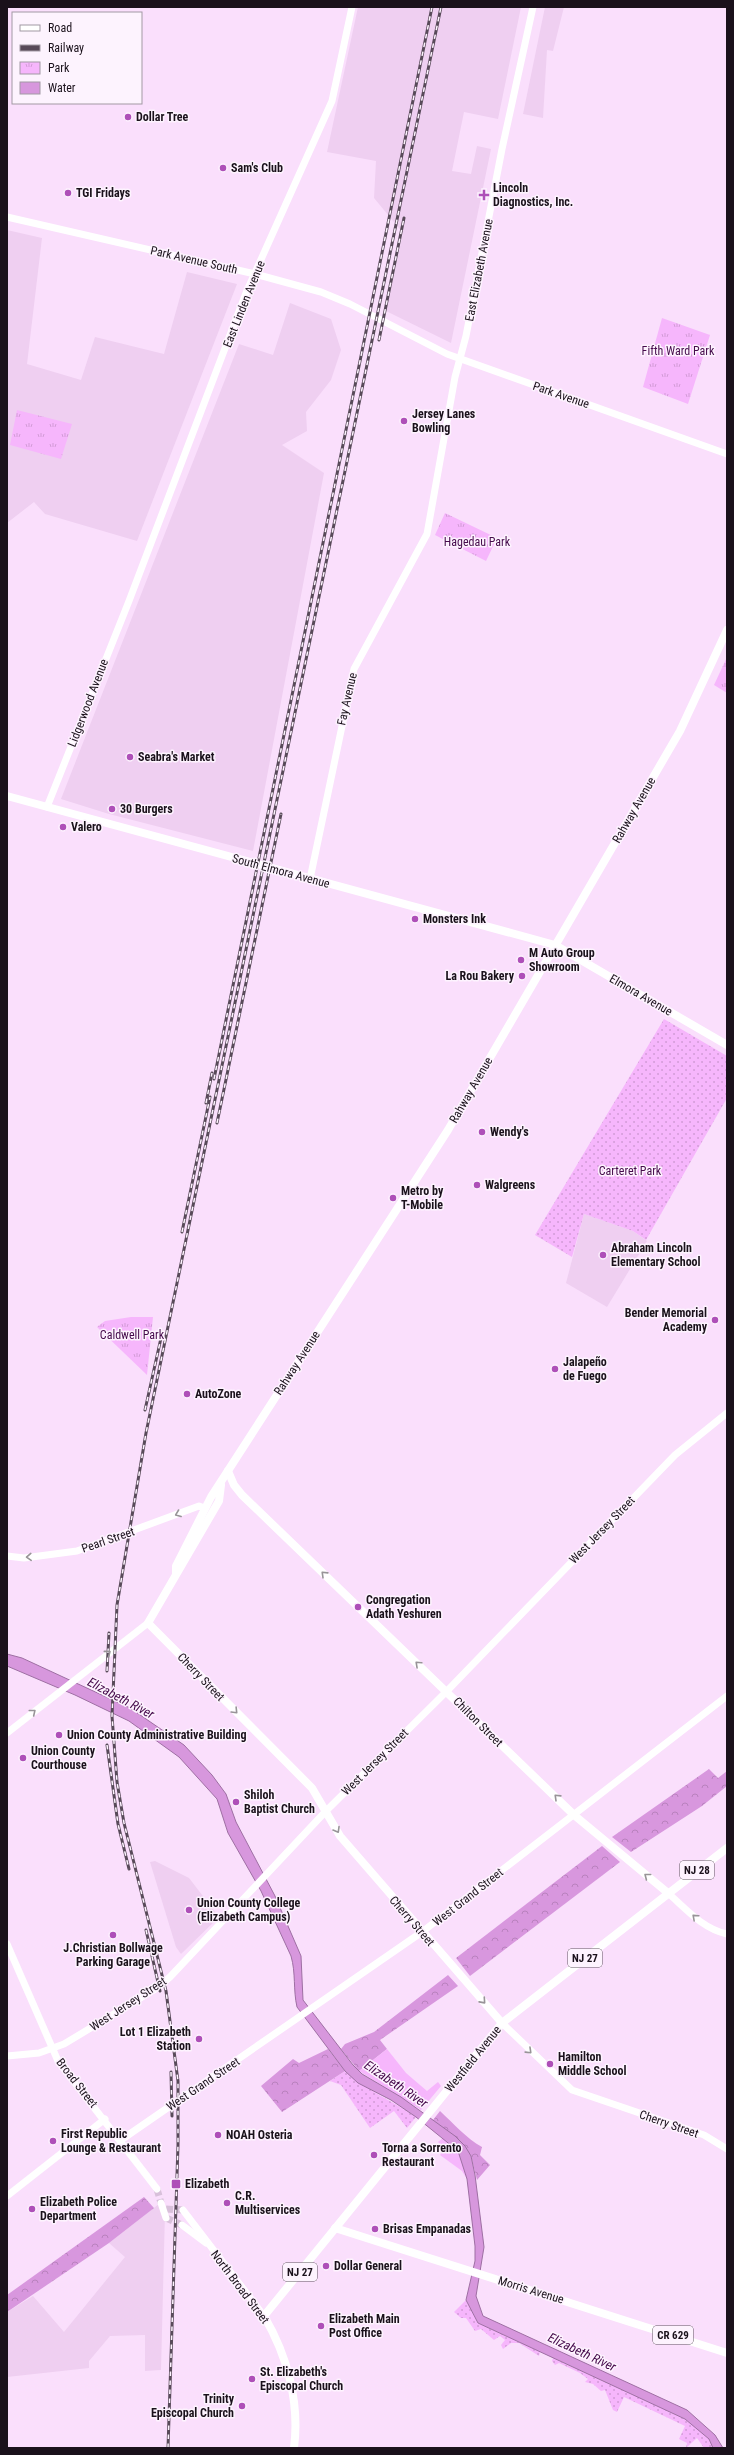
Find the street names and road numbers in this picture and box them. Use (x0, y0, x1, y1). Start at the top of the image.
street label: East Elizabeth Avenue (462, 217, 496, 322)
street label: Park Avenue South (149, 243, 239, 277)
street label: East Linden Avenue (220, 258, 268, 349)
street label: Park Avenue (531, 379, 591, 411)
street label: Lidgerwood Avenue (65, 657, 111, 749)
street label: Fay Avenue (334, 671, 360, 727)
street label: Rahway Avenue (610, 774, 659, 845)
street label: South Elmora Avenue (231, 851, 332, 891)
street label: Elmora Avenue (607, 971, 675, 1019)
street label: Rahway Avenue (447, 1054, 496, 1125)
street label: Rahway Avenue (271, 1328, 323, 1398)
street label: West Jersey Street (566, 1493, 638, 1567)
street label: Pearl Street (80, 1524, 137, 1556)
street label: Cherry Street (175, 1650, 228, 1704)
street label: Chilton Street (450, 1694, 506, 1750)
street label: West Jersey Street (339, 1726, 411, 1798)
road number: NJ 28 (680, 1861, 714, 1879)
street label: West Grand Street (430, 1865, 506, 1929)
street label: Cherry Street (387, 1893, 438, 1949)
road number: NJ 27 (568, 1949, 602, 1967)
street label: West Jersey Street (87, 1974, 169, 2034)
street label: Westfield Avenue (442, 2023, 504, 2095)
street label: West Grand Street (164, 2054, 243, 2114)
street label: Broad Street (53, 2056, 101, 2111)
street label: Cherry Street (638, 2107, 701, 2141)
street label: North Broad Street (208, 2248, 272, 2327)
road number: NJ 27 (283, 2263, 317, 2281)
street label: Morris Avenue (496, 2273, 566, 2307)
road number: CR 629 (653, 2326, 693, 2344)

